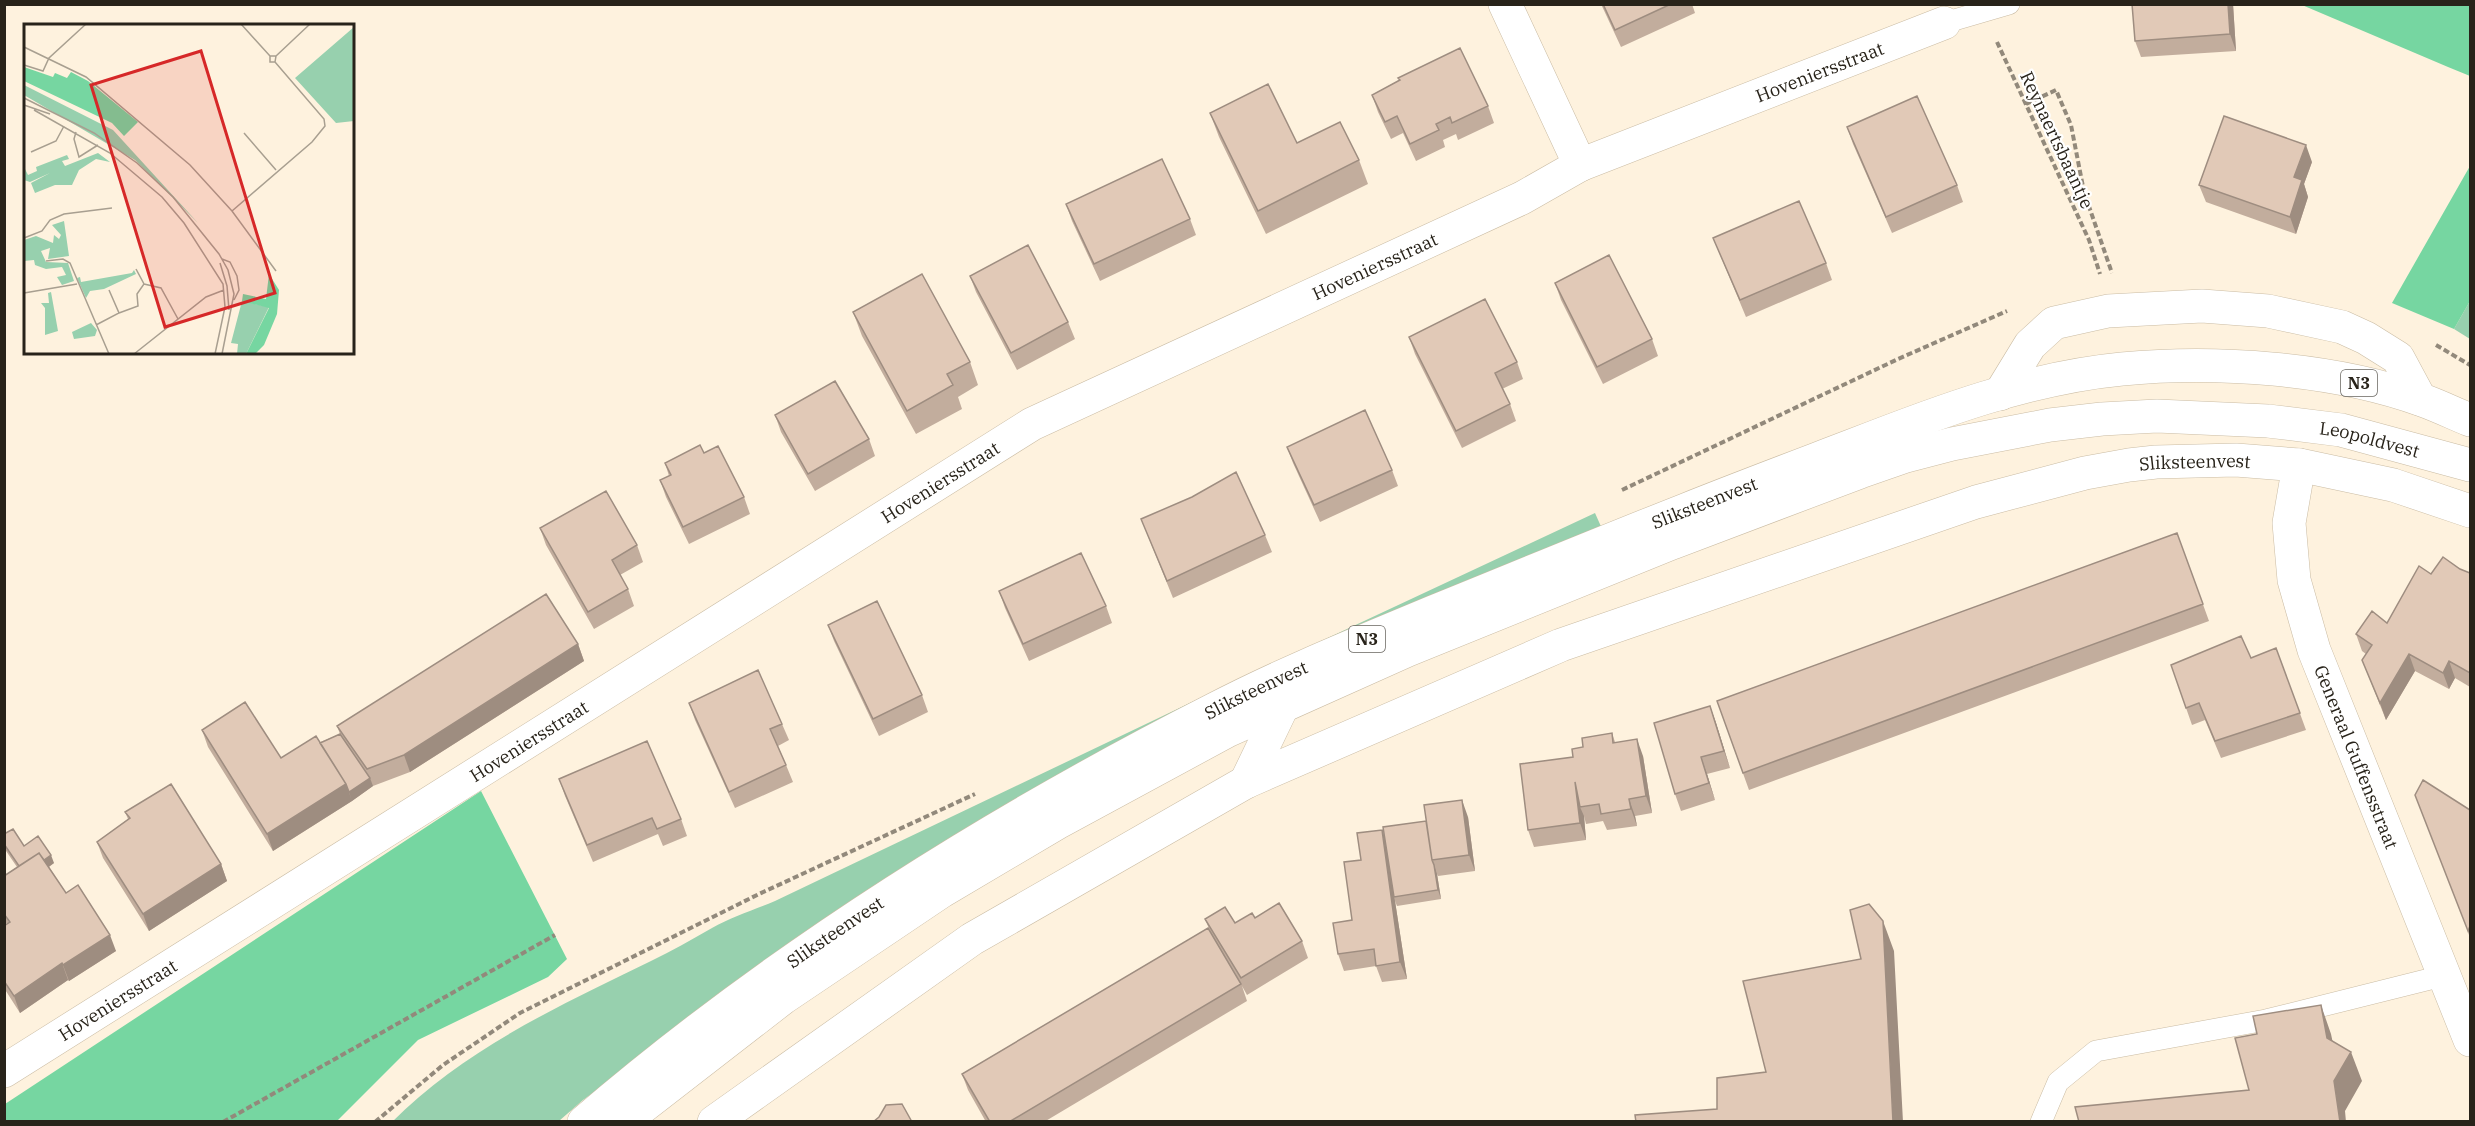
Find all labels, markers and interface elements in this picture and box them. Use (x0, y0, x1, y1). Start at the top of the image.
inset map (24, 24, 354, 354)
street label: Hoveniersstraat (1752, 36, 1887, 107)
street label: Reynaertsbaantje (2015, 68, 2099, 212)
street label: Hoveniersstraat (1308, 227, 1441, 305)
road number: N3 (2341, 370, 2377, 396)
street label: Leopoldvest (2318, 416, 2422, 462)
street label: Hoveniersstraat (877, 436, 1004, 528)
street label: Sliksteenvest (2138, 449, 2252, 475)
street label: Sliksteenvest (1648, 471, 1760, 534)
road number: N3 (1349, 626, 1385, 652)
street label: Sliksteenvest (1200, 655, 1311, 724)
street label: Generaal Guffensstraat (2310, 662, 2404, 852)
street label: Hoveniersstraat (465, 695, 592, 787)
street label: Sliksteenvest (782, 891, 887, 973)
street label: Hoveniersstraat (54, 954, 181, 1045)

